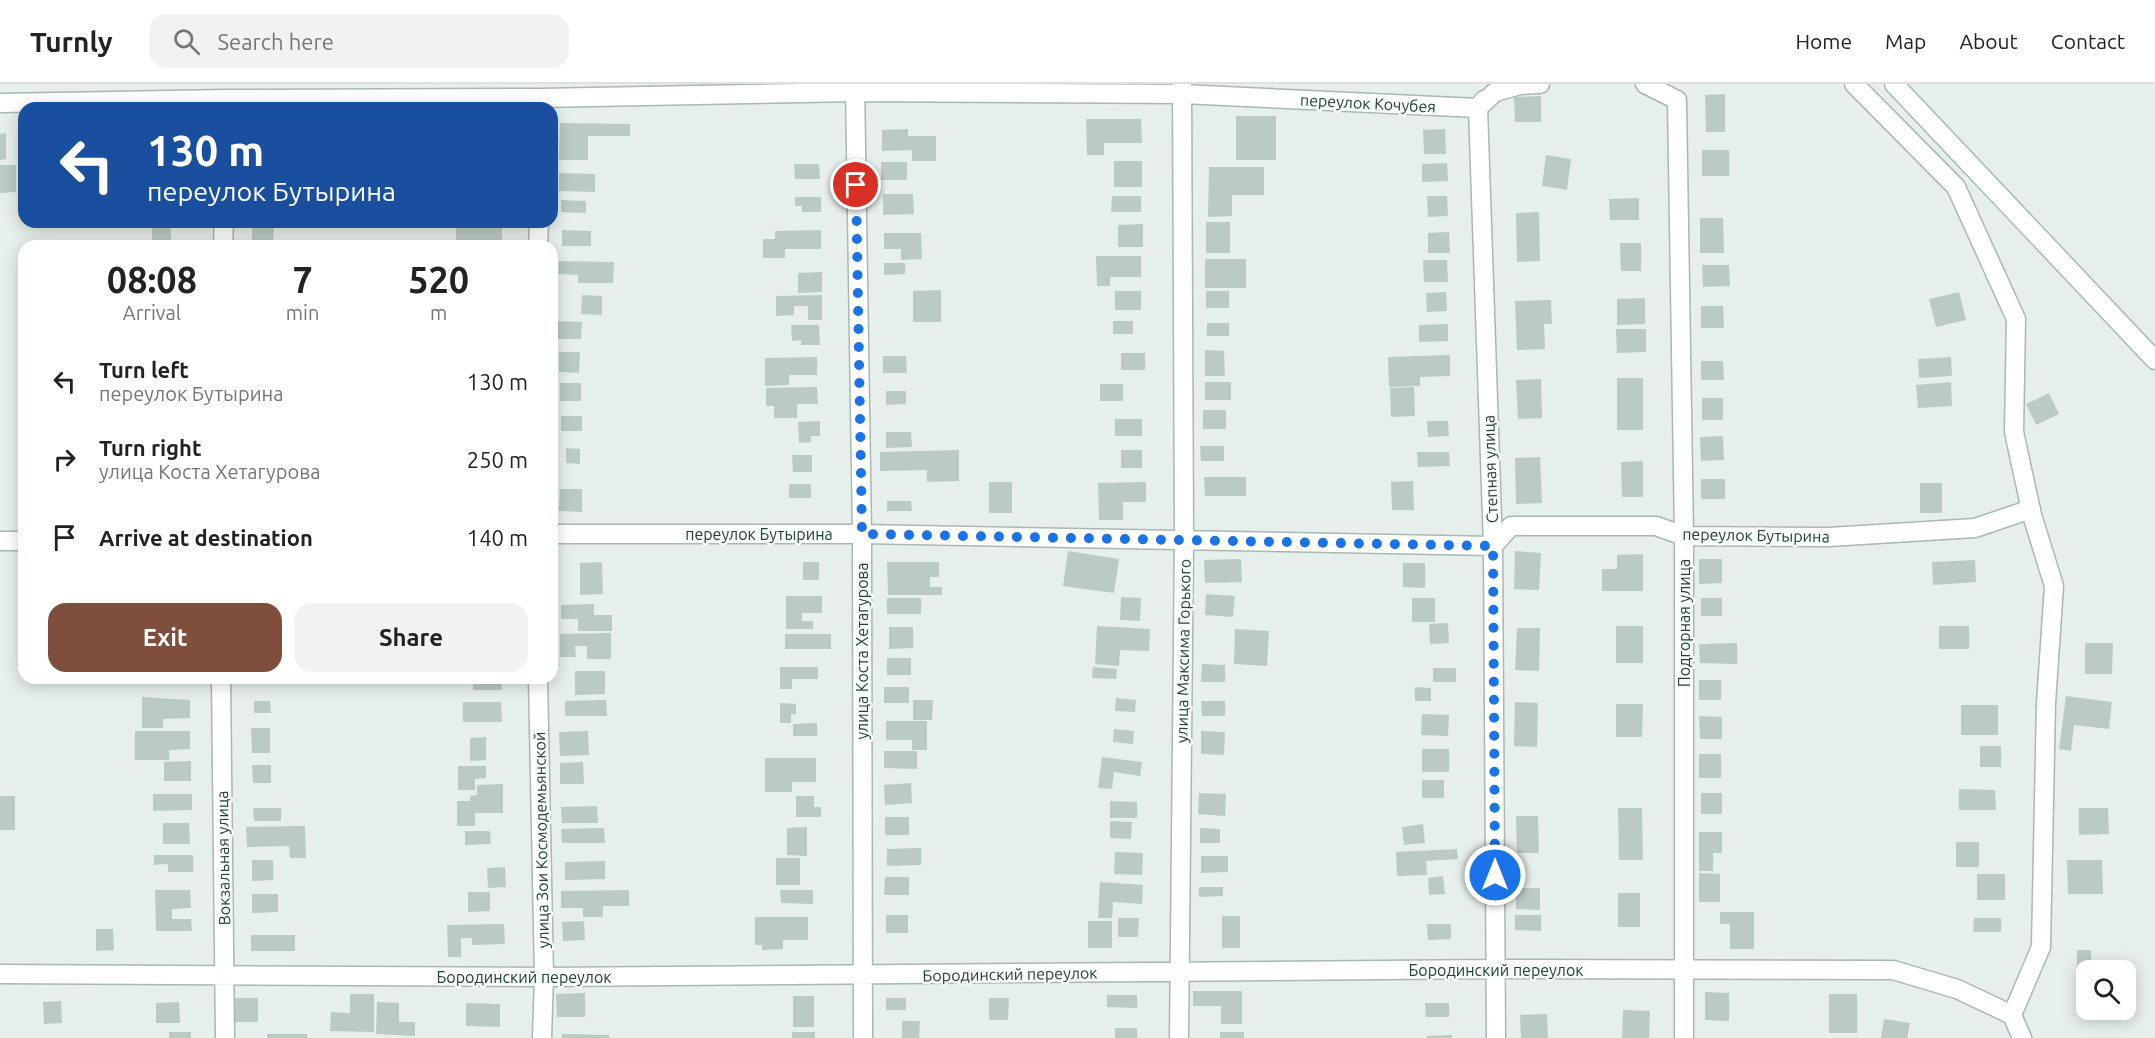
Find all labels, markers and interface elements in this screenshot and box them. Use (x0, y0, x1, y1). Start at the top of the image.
search box (149, 14, 569, 68)
icon: search (170, 25, 203, 58)
text: Turnly (30, 26, 113, 57)
text: Search here (218, 29, 334, 54)
text: Home (1795, 29, 1852, 53)
text: Map (1885, 29, 1926, 53)
text: About (1959, 29, 2018, 53)
text: Contact (2051, 29, 2125, 53)
street label: переулок Кочубея (1300, 90, 1436, 116)
icon: left (48, 126, 126, 204)
text: 130 m (147, 127, 264, 174)
pin (830, 159, 881, 210)
icon: arrive (839, 168, 872, 201)
text: переулок Бутырина (147, 176, 396, 206)
text: 08:08 (107, 259, 197, 300)
text: 7 (292, 259, 313, 300)
text: 520 (408, 259, 469, 300)
text: Arrival (123, 301, 181, 324)
text: min (286, 301, 319, 324)
text: m (430, 301, 447, 324)
text: Turn left (99, 357, 189, 382)
icon: left (48, 365, 81, 398)
text: 130 m (467, 369, 528, 394)
text: переулок Бутырина (99, 382, 283, 405)
street label: Степная улица (1479, 415, 1501, 523)
text: Turn right (99, 435, 201, 460)
icon: right (48, 443, 81, 476)
text: 250 m (467, 447, 528, 472)
text: улица Коста Хетагурова (99, 460, 320, 483)
icon: arrive (48, 521, 81, 554)
text: Arrive at destination (99, 525, 313, 550)
text: 140 m (467, 525, 528, 550)
street label: переулок Бутырина (685, 525, 833, 543)
street label: переулок Бутырина (1682, 525, 1830, 545)
street label: улица Максима Горького (1172, 559, 1194, 743)
street label: Подгорная улица (1675, 559, 1693, 687)
street label: улица Коста Хетагурова (853, 562, 871, 740)
button: Exit (48, 603, 282, 672)
button: Share (294, 603, 528, 672)
street label: улица Зои Космодемьянской (530, 732, 552, 948)
street label: Вокзальная улица (213, 790, 233, 926)
position arrow (1463, 843, 1527, 907)
map controls (2076, 960, 2136, 1020)
button: search (2076, 960, 2136, 1020)
street label: Бородинский переулок (1408, 961, 1584, 979)
street label: Бородинский переулок (922, 963, 1098, 985)
street label: Бородинский переулок (436, 968, 612, 986)

